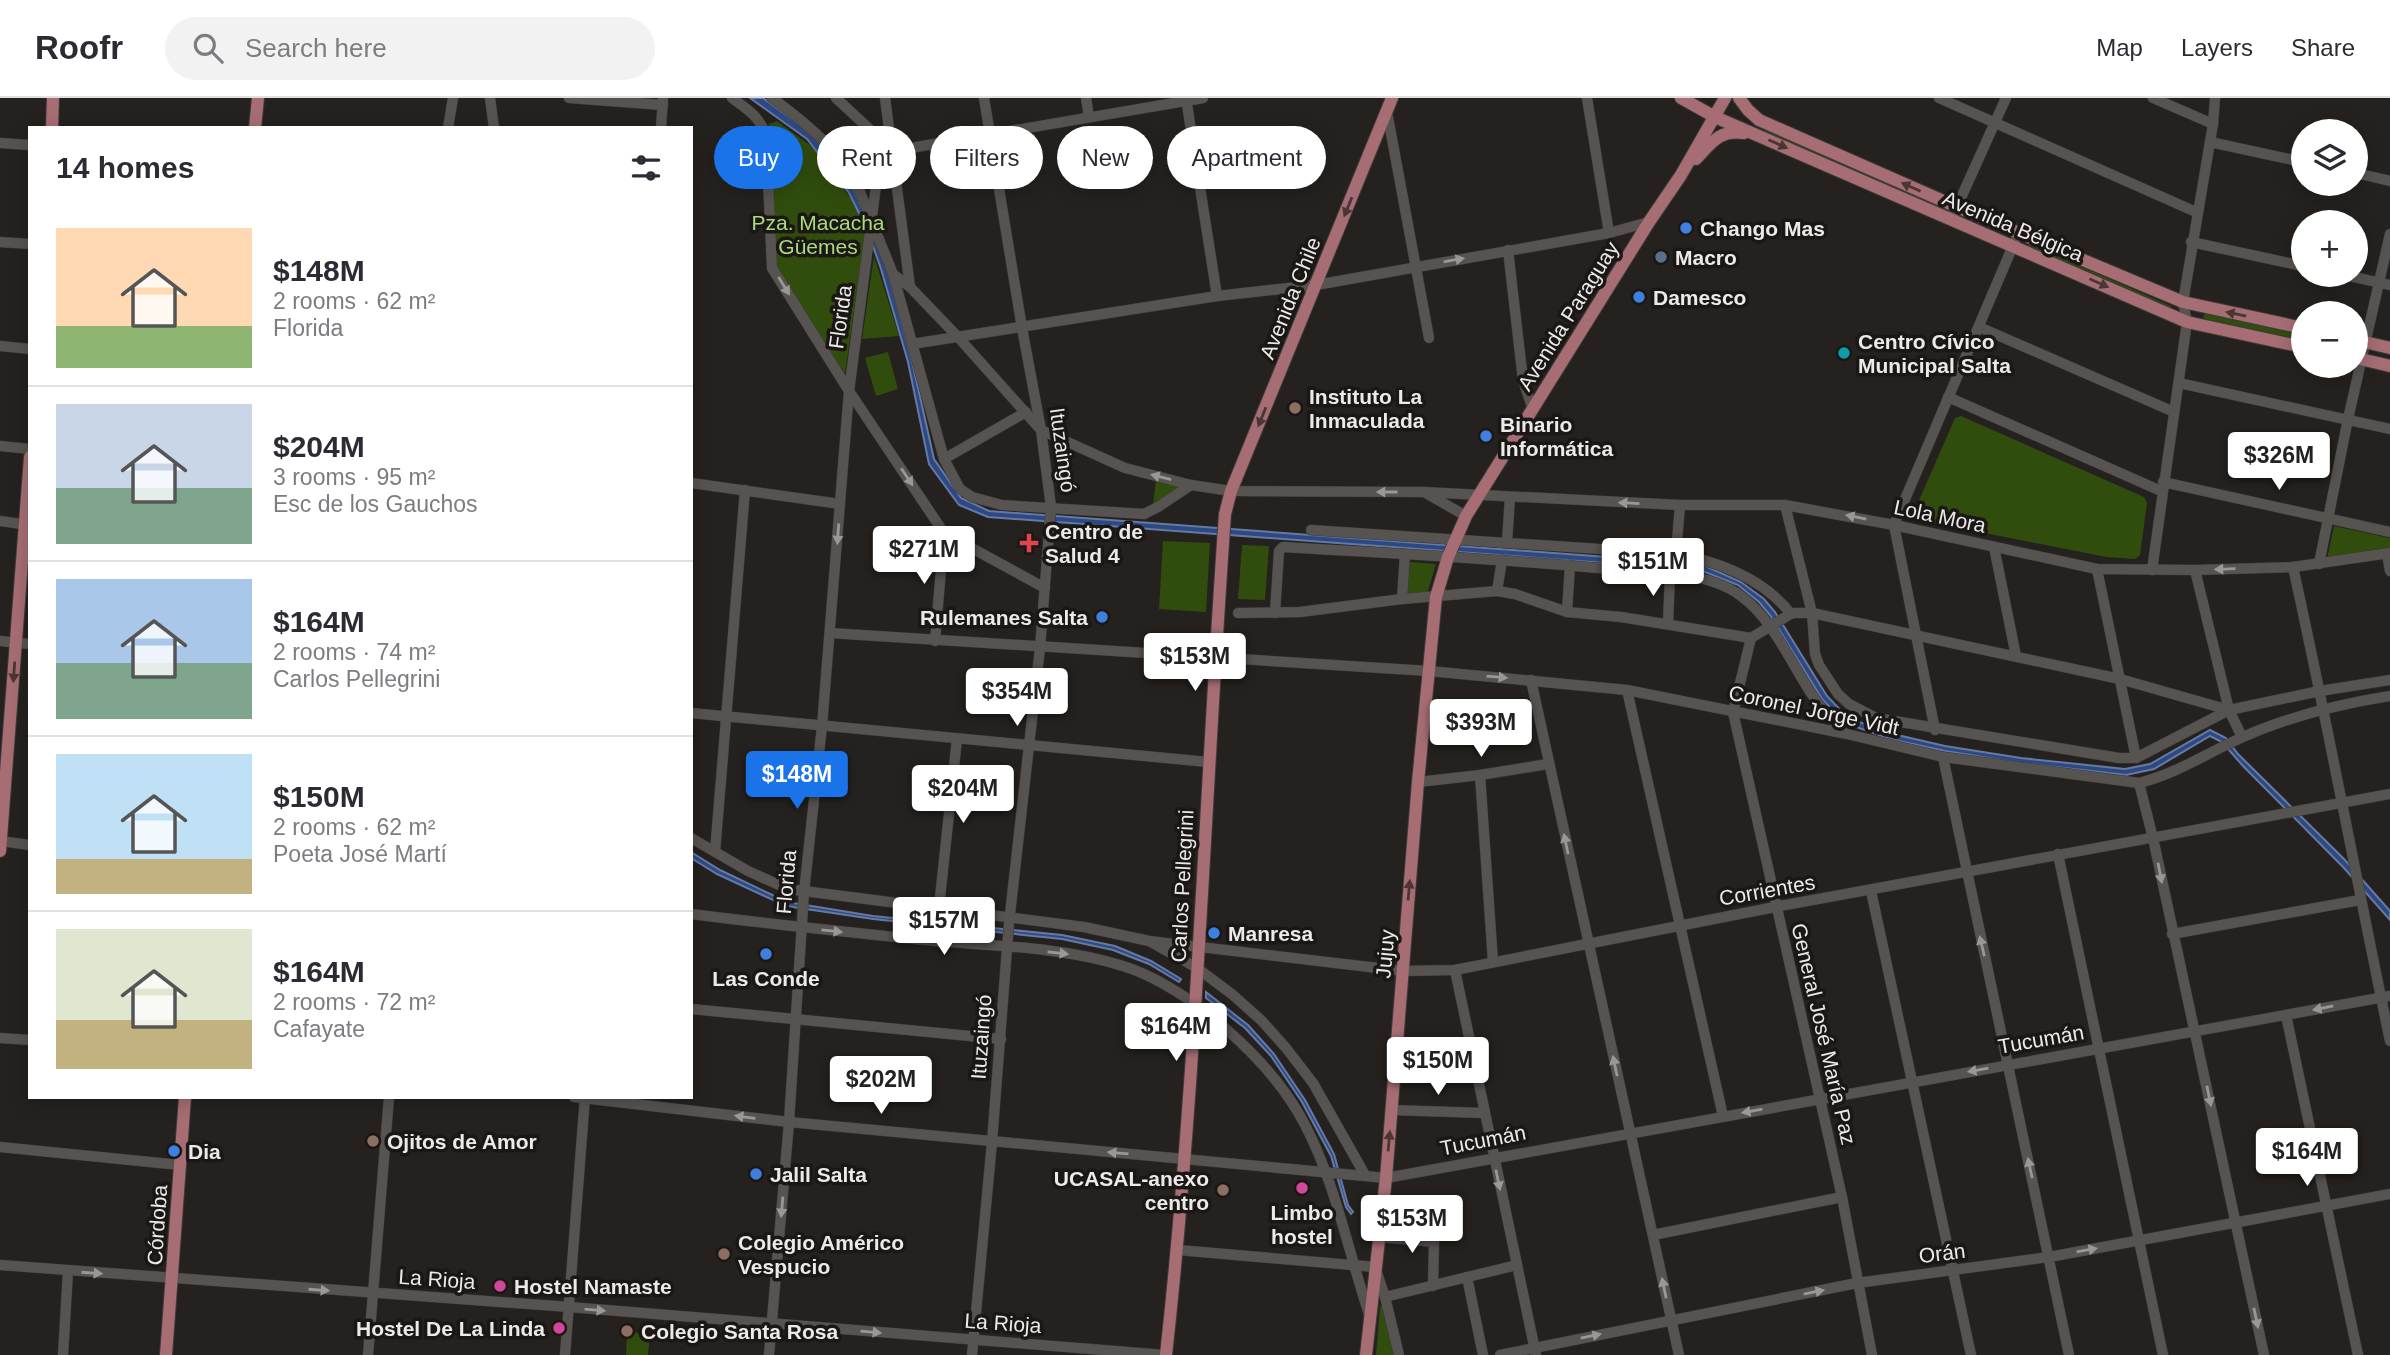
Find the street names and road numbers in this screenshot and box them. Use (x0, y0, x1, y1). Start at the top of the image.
street label: Avenida Bélgica (1939, 186, 2087, 266)
street label: Avenida Chile (1255, 234, 1325, 362)
street label: Avenida Paraguay (1513, 237, 1623, 395)
street label: Florida (824, 283, 856, 350)
street label: Ituzaingó (1046, 406, 1080, 494)
street label: Lola Mora (1892, 495, 1988, 537)
street label: Coronel Jorge Vidt (1727, 681, 1901, 739)
street label: Carlos Pellegrini (1167, 809, 1197, 963)
street label: Florida (772, 849, 800, 915)
street label: Corrientes (1717, 870, 1817, 910)
street label: General José María Paz (1787, 921, 1861, 1147)
street label: Jujuy (1371, 928, 1399, 979)
street label: Ituzaingó (967, 994, 995, 1080)
street label: Tucumán (1996, 1020, 2086, 1058)
street label: Tucumán (1438, 1120, 1528, 1160)
street label: Córdoba (143, 1184, 171, 1266)
street label: Orán (1917, 1239, 1967, 1267)
street label: La Rioja (398, 1265, 477, 1293)
street label: La Rioja (964, 1309, 1043, 1337)

